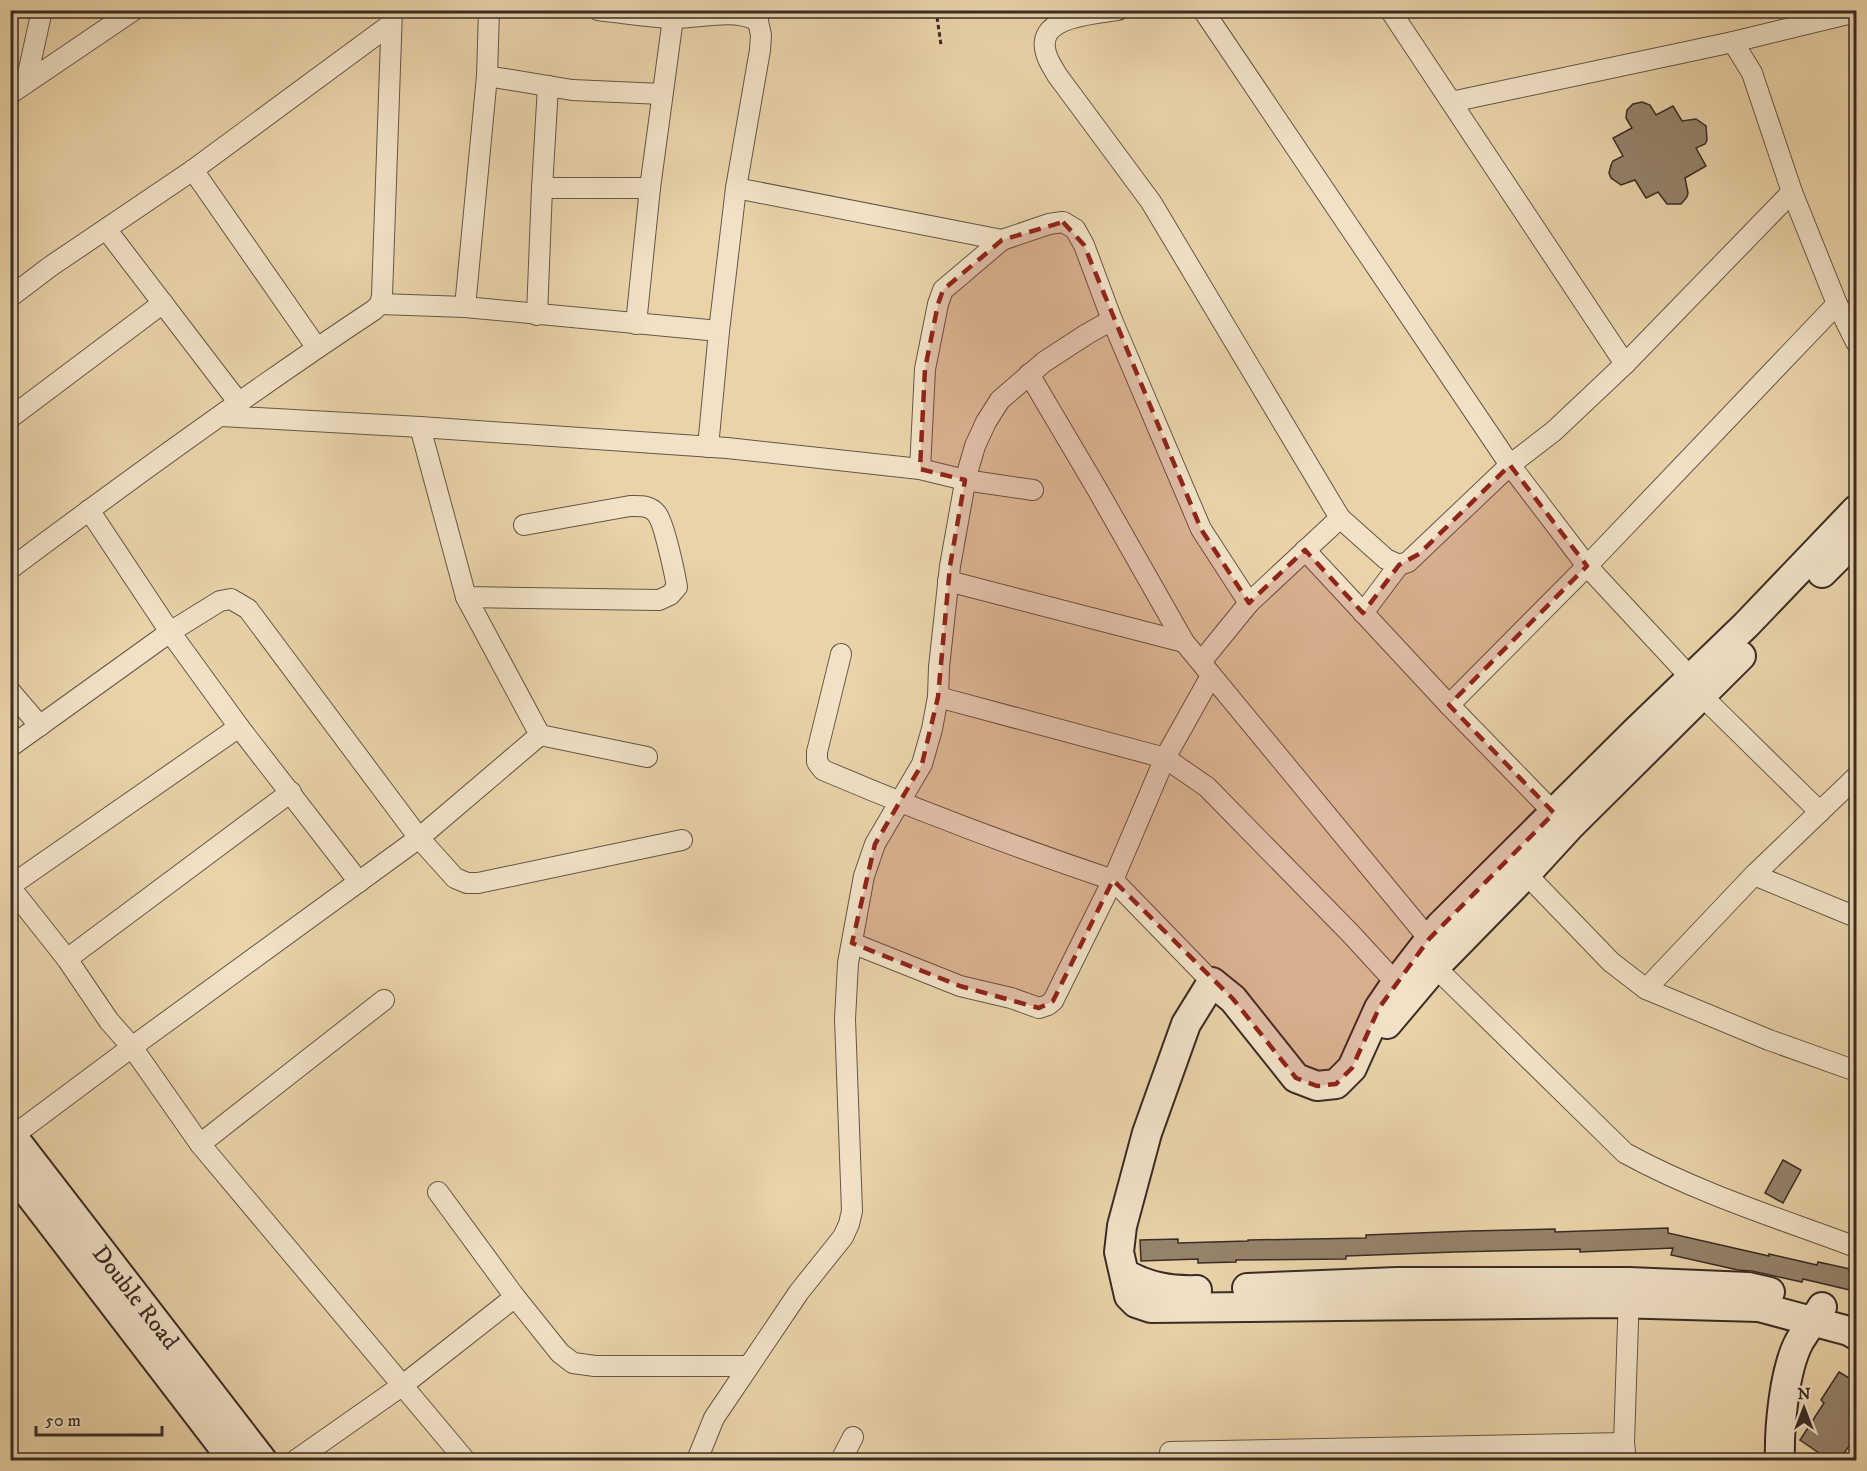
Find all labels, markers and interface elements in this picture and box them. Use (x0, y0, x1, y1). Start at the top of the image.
street label: Double Road (85, 1239, 185, 1356)
north arrow (1774, 1378, 1834, 1438)
text: N (1797, 1384, 1811, 1404)
scale bar (36, 1399, 162, 1437)
text: 50 m (45, 1410, 81, 1432)

